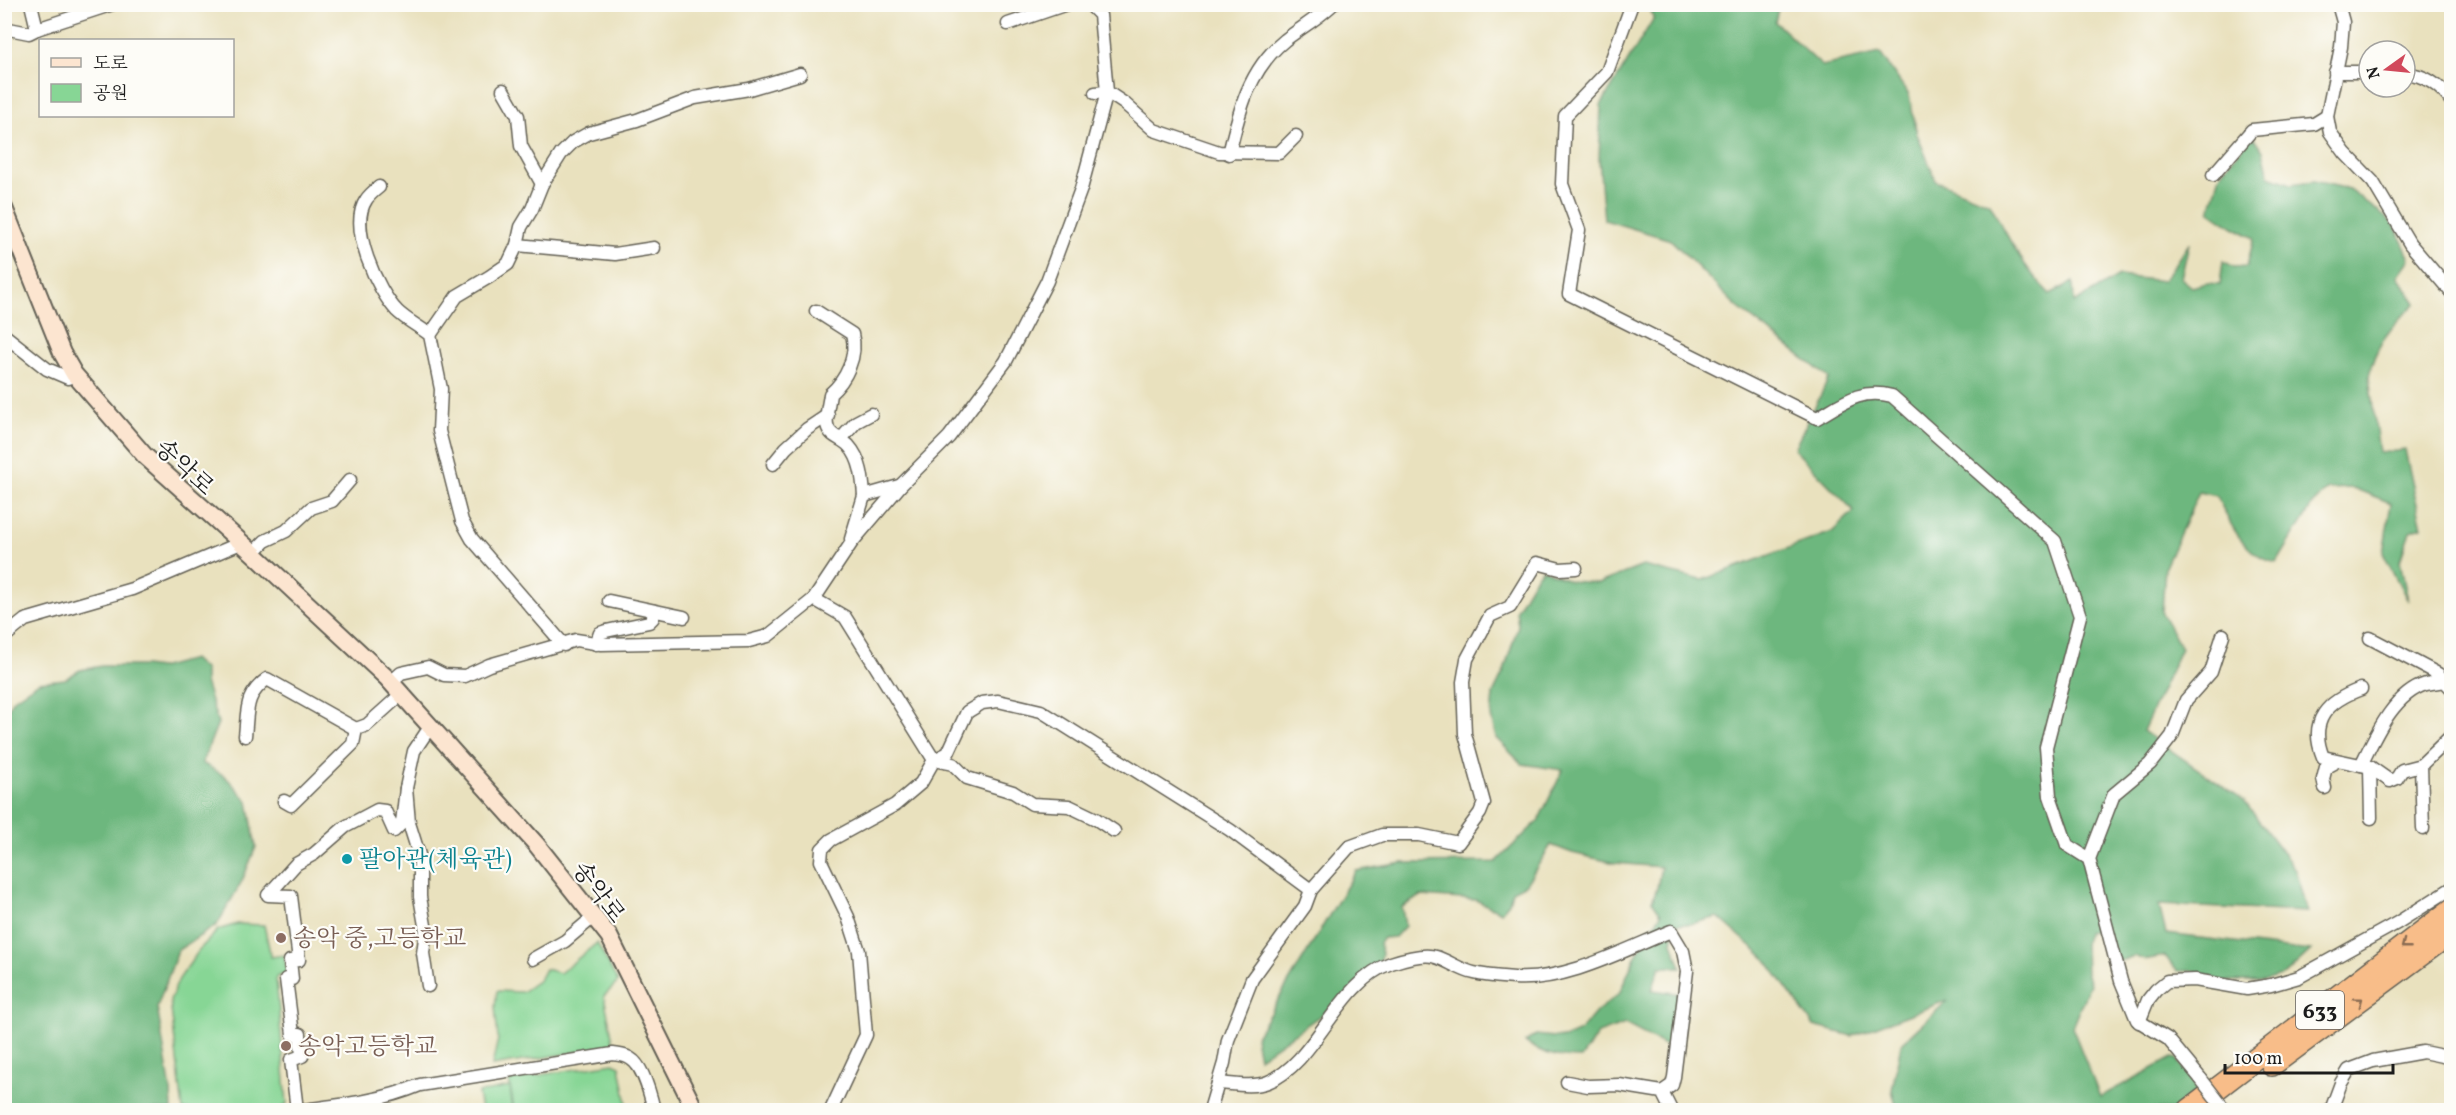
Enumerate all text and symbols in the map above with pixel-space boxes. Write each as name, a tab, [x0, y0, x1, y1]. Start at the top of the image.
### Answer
legend	[39, 39, 234, 117]
north arrow	[2357, 39, 2417, 99]
text: 도로	[93, 52, 128, 77]
text: N	[2362, 64, 2387, 81]
text: 공원	[93, 82, 128, 107]
street label: 송악로	[147, 432, 221, 505]
place label: 팔아관(체육관)	[359, 844, 512, 878]
marker: 팔아관(체육관)	[340, 852, 354, 866]
street label: 송악로	[563, 855, 632, 931]
place label: 송악 중,고등학교	[293, 923, 466, 957]
marker: 송악 중,고등학교	[274, 931, 288, 945]
one-way arrow	[2401, 938, 2412, 949]
road number: 633	[2296, 991, 2344, 1029]
one-way arrow	[2352, 997, 2363, 1008]
place label: 송악고등학교	[298, 1031, 437, 1065]
scale bar	[2225, 1037, 2393, 1075]
marker: 송악고등학교	[279, 1039, 293, 1053]
text: 100 m	[2234, 1047, 2283, 1072]

